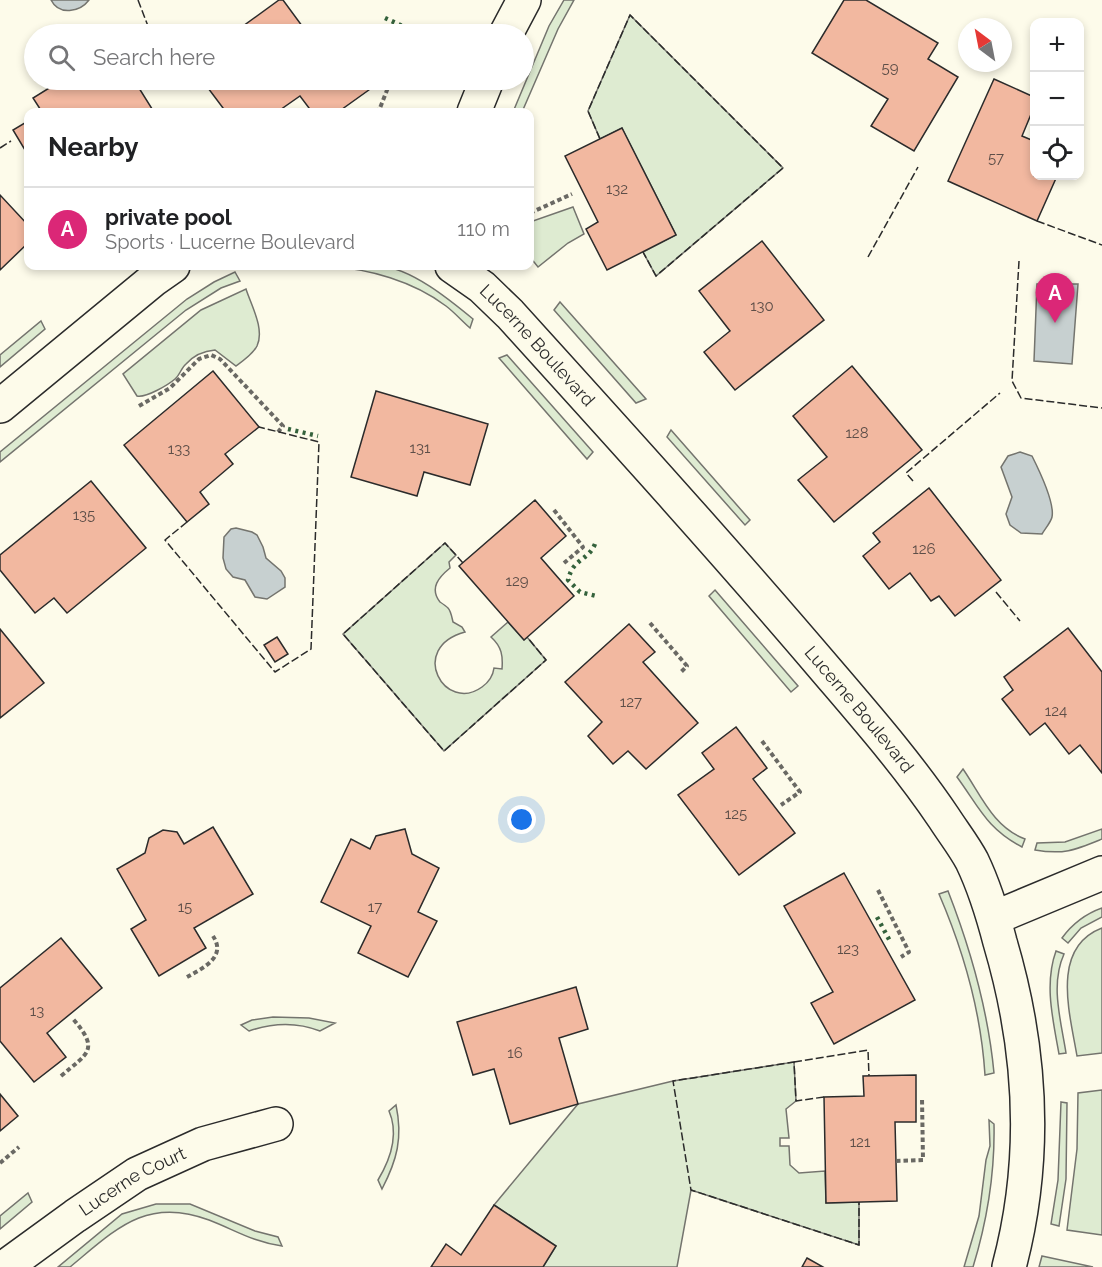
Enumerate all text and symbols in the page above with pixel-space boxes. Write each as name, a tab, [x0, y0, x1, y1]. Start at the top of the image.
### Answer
north arrow	[958, 18, 1012, 72]
map controls	[1030, 18, 1084, 180]
button: +	[1030, 18, 1084, 72]
search box	[24, 24, 534, 90]
icon: search	[45, 41, 78, 74]
text: Search here	[93, 44, 215, 70]
house number: 59	[882, 59, 899, 77]
button: −	[1030, 72, 1084, 126]
button: locate	[1030, 126, 1084, 180]
text: Nearby	[48, 132, 138, 162]
house number: 57	[988, 149, 1004, 167]
house number: 132	[606, 180, 628, 198]
text: private pool	[105, 204, 232, 230]
text: A	[61, 217, 74, 241]
text: 110 m	[457, 217, 510, 241]
text: Sports · Lucerne Boulevard	[105, 230, 355, 254]
pin: A	[1036, 274, 1074, 323]
street label: Lucerne Boulevard	[476, 280, 599, 410]
house number: 130	[750, 297, 774, 315]
house number: 128	[845, 424, 869, 442]
house number: 131	[410, 439, 431, 457]
house number: 133	[168, 440, 190, 458]
house number: 135	[73, 506, 95, 524]
house number: 126	[912, 540, 936, 558]
house number: 129	[505, 572, 529, 590]
street label: Lucerne Boulevard	[800, 642, 918, 777]
house number: 127	[620, 693, 642, 711]
house number: 124	[1045, 702, 1067, 720]
your location	[507, 805, 536, 834]
house number: 125	[725, 805, 747, 823]
house number: 15	[178, 898, 192, 916]
house number: 17	[368, 898, 382, 916]
house number: 123	[837, 940, 859, 958]
house number: 13	[30, 1002, 44, 1020]
house number: 16	[507, 1044, 523, 1062]
house number: 121	[850, 1133, 871, 1151]
street label: Lucerne Court	[75, 1142, 189, 1220]

